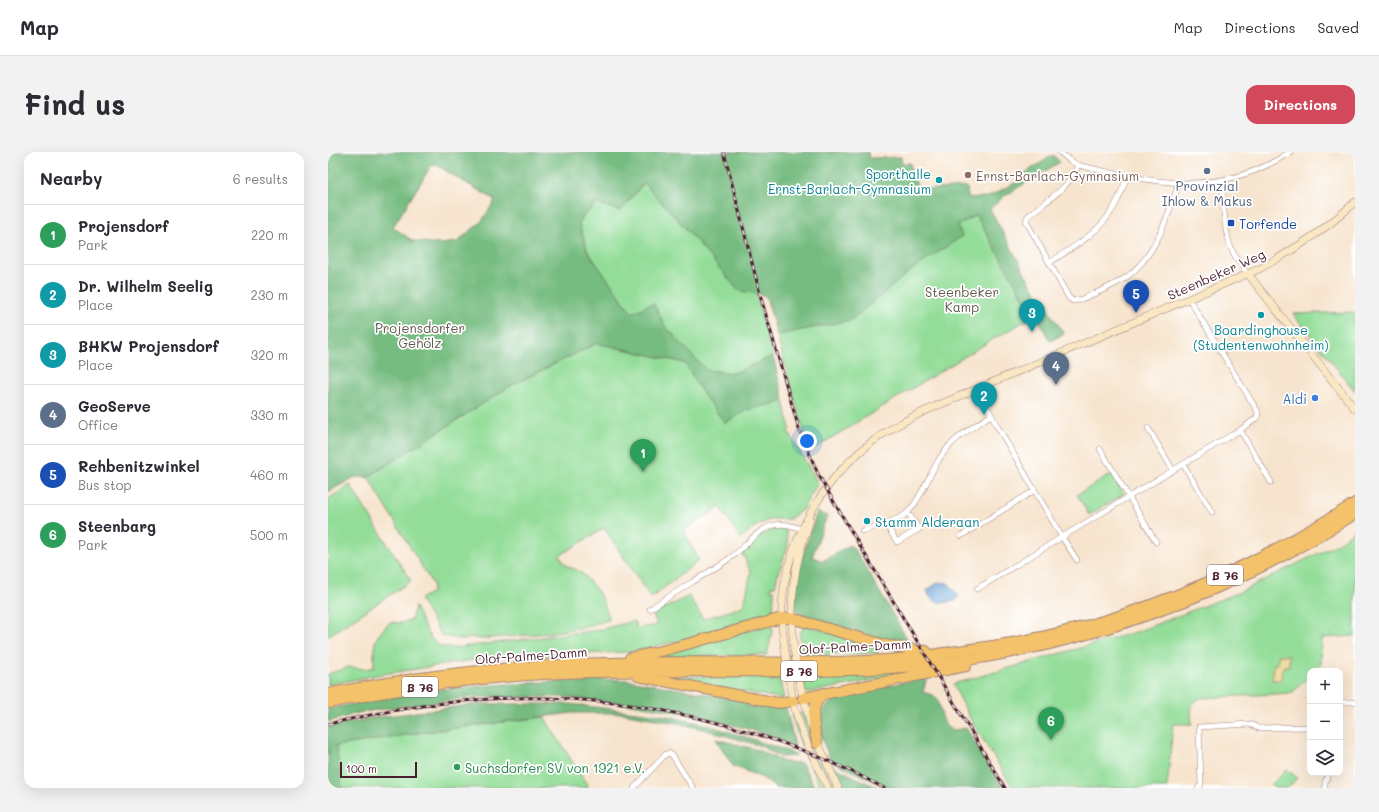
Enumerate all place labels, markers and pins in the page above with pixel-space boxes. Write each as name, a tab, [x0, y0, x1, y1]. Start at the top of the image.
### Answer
place label: Sporthalle Ernst-Barlach-Gymnasium	[768, 165, 931, 197]
marker: Provinzial Ihlow & Makus	[1202, 166, 1212, 176]
place label: Ernst-Barlach-Gymnasium	[976, 167, 1139, 184]
marker: Ernst-Barlach-Gymnasium	[963, 170, 973, 180]
marker: Sporthalle Ernst-Barlach-Gymnasium	[934, 175, 944, 185]
place label: Provinzial Ihlow & Makus	[1162, 177, 1252, 209]
place label: Torfende	[1239, 215, 1297, 232]
marker: Torfende	[1226, 218, 1236, 228]
pin: 5	[1123, 280, 1149, 313]
pin: 3	[1019, 299, 1045, 332]
marker: Boardinghouse (Studentenwohnheim)	[1256, 310, 1266, 320]
place label: Boardinghouse (Studentenwohnheim)	[1193, 321, 1329, 353]
pin: 4	[1043, 352, 1069, 385]
pin: 2	[971, 382, 997, 415]
place label: Aldi	[1283, 390, 1307, 407]
marker: Aldi	[1310, 393, 1320, 403]
pin: 1	[630, 439, 656, 472]
place label: Stamm Alderaan	[875, 513, 980, 530]
marker: Stamm Alderaan	[862, 516, 872, 526]
pin: 6	[1038, 707, 1064, 740]
place label: Suchsdorfer SV von 1921 e.V.	[465, 759, 645, 776]
marker: Suchsdorfer SV von 1921 e.V.	[452, 762, 462, 772]

